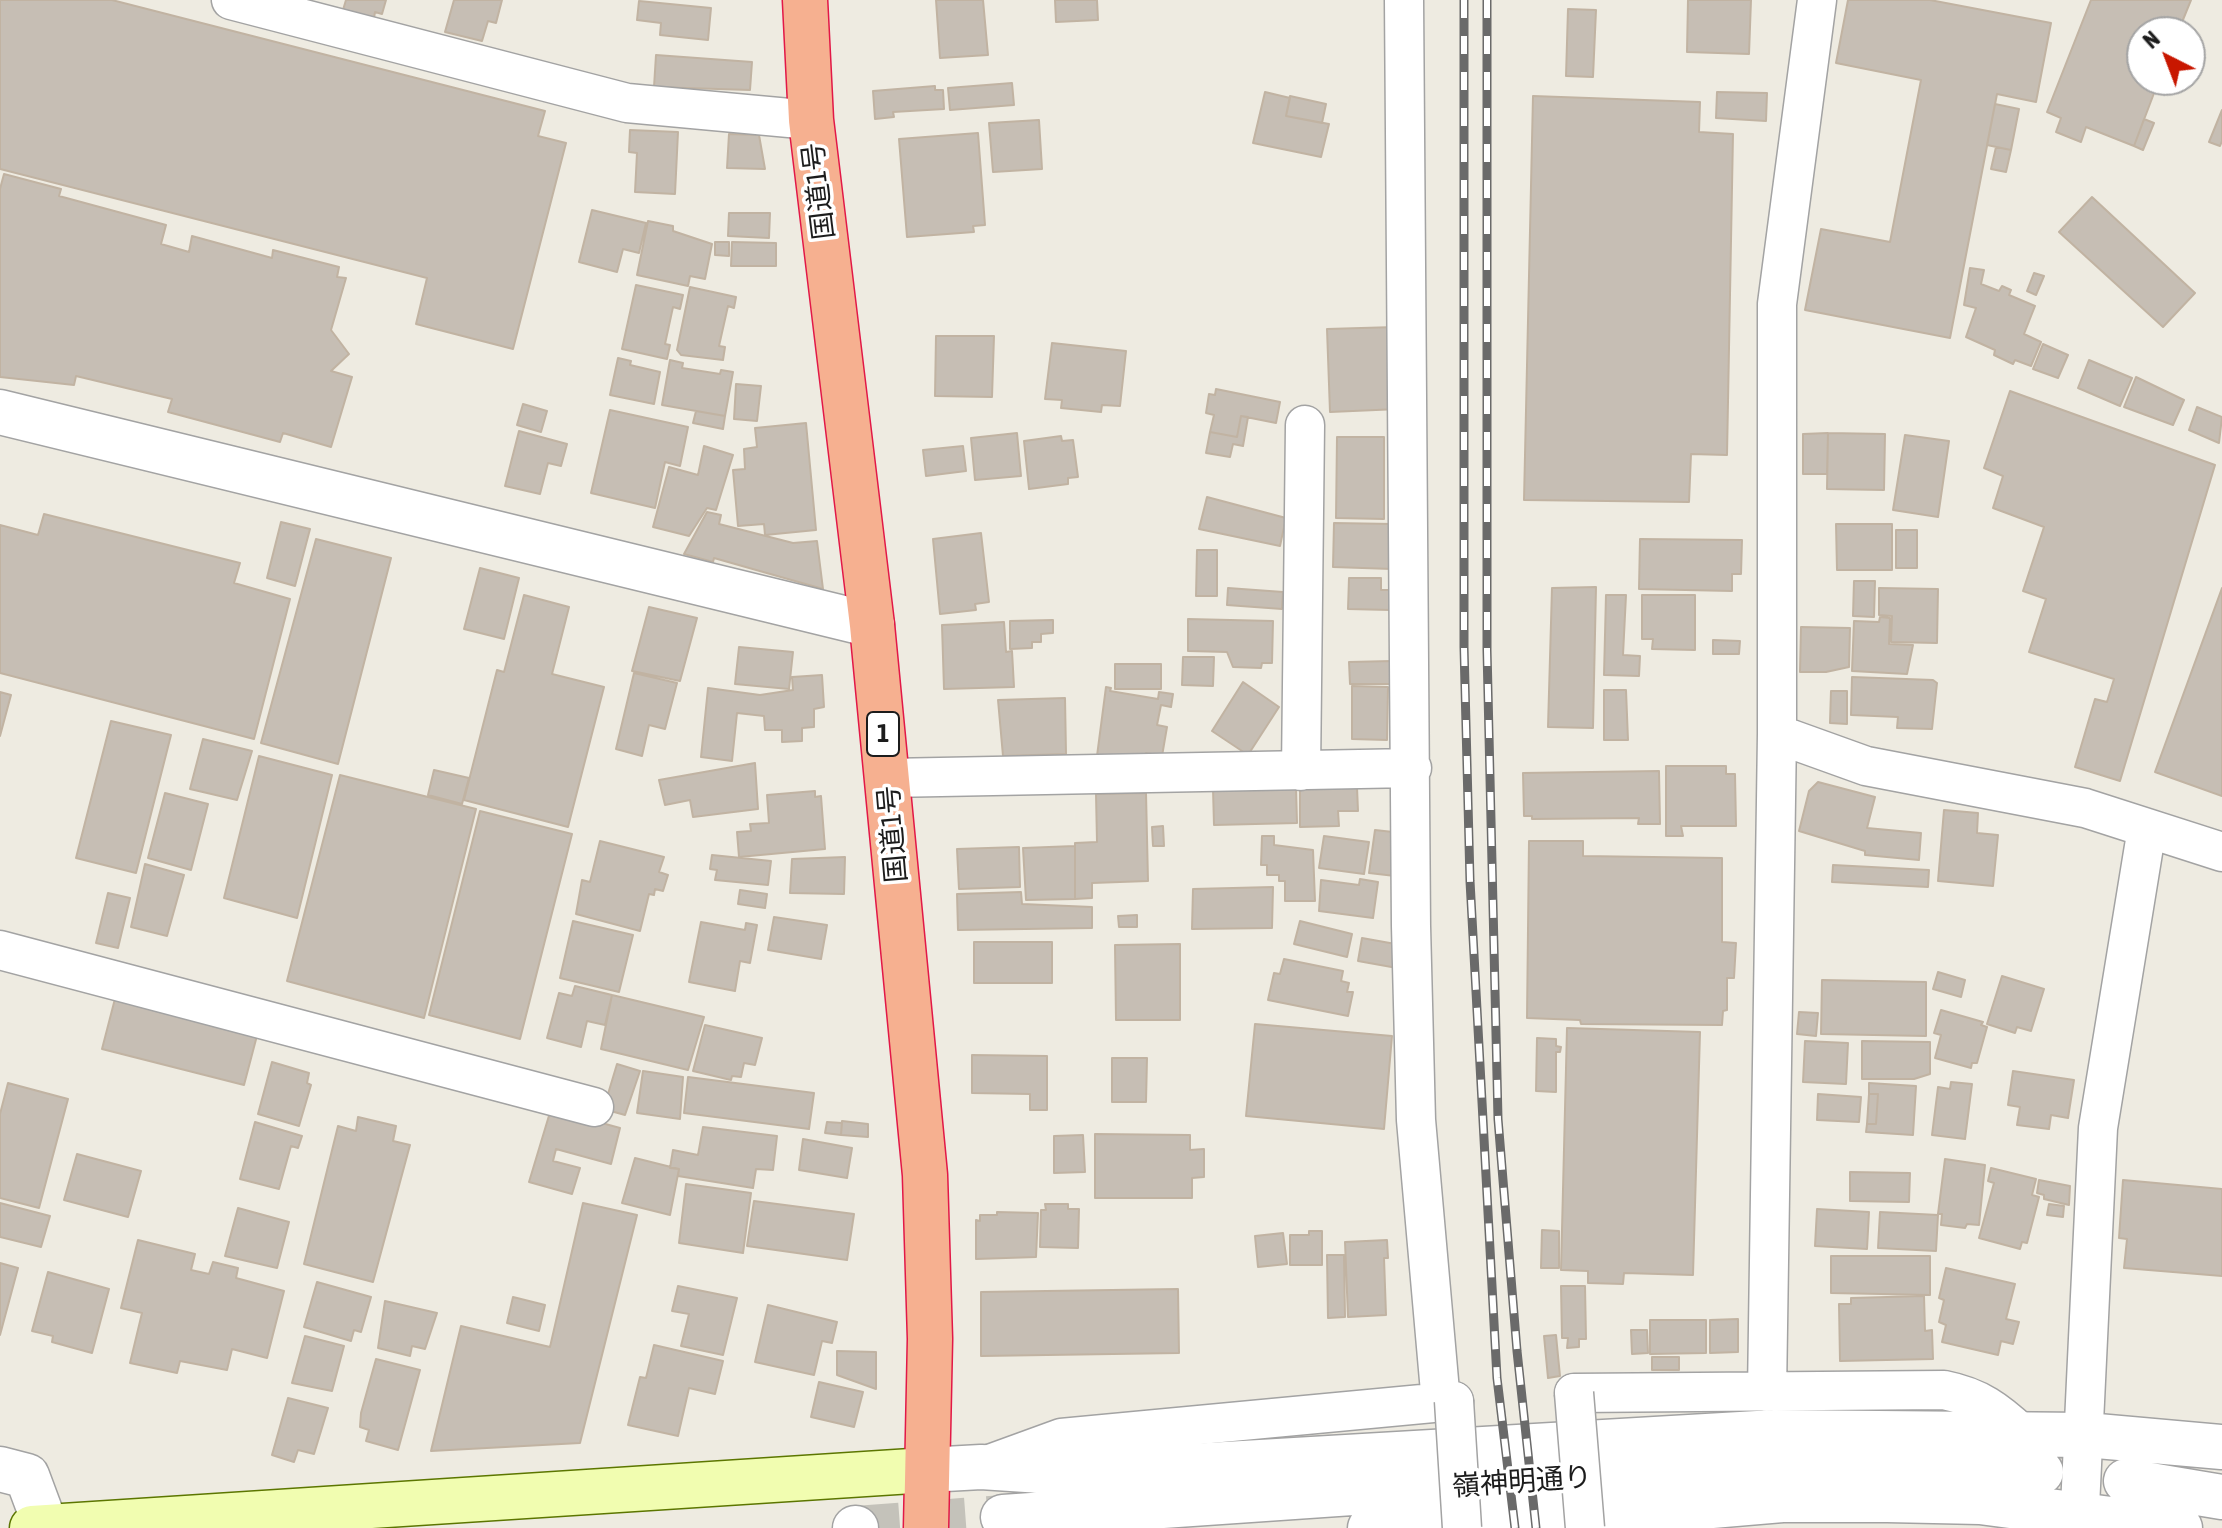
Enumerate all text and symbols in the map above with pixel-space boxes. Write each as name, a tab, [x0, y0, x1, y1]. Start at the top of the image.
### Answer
north arrow	[2126, 16, 2206, 96]
text: N	[2138, 26, 2165, 54]
street label: 国道1号	[796, 141, 842, 241]
road number: 1	[867, 712, 899, 756]
street label: 国道1号	[872, 784, 914, 884]
street label: 嶺神明通り	[1451, 1460, 1593, 1504]

